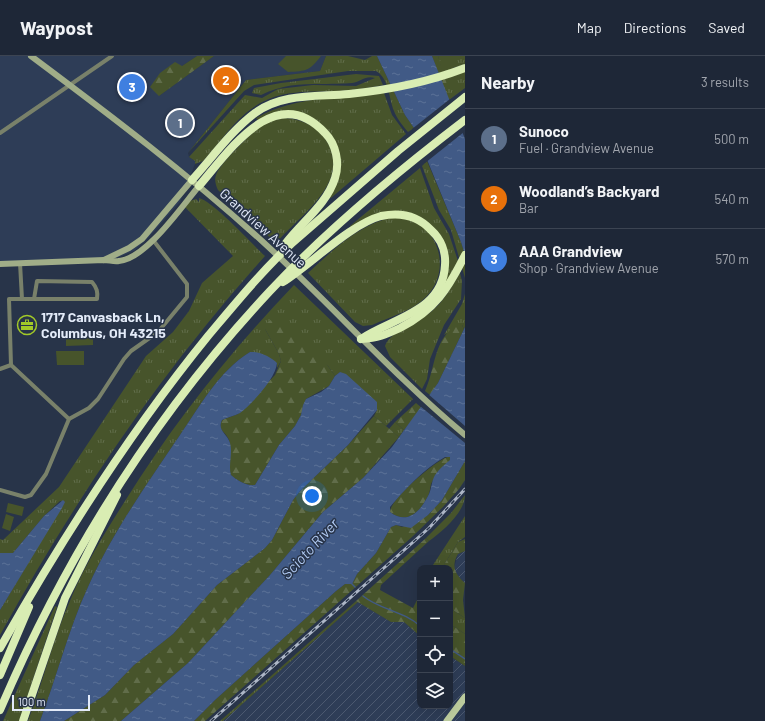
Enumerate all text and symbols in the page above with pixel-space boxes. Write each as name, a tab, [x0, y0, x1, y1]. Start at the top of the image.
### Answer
text: Waypost	[20, 16, 93, 39]
text: Map	[577, 19, 602, 36]
text: Directions	[624, 19, 686, 36]
text: Saved	[708, 19, 745, 36]
pin: 2	[213, 65, 239, 95]
pin: 3	[119, 72, 145, 102]
text: Nearby	[481, 72, 535, 92]
text: 3 results	[701, 74, 749, 90]
pin: 1	[167, 108, 193, 138]
text: Sunoco	[519, 122, 569, 140]
text: 1	[492, 131, 496, 147]
text: 500 m	[714, 131, 749, 147]
text: Fuel · Grandview Avenue	[519, 140, 654, 156]
text: Woodland’s Backyard	[519, 182, 659, 200]
street label: Grandview Avenue	[216, 184, 310, 271]
text: 2	[490, 191, 498, 207]
text: 540 m	[714, 191, 749, 207]
text: Bar	[519, 200, 538, 216]
text: AAA Grandview	[519, 242, 623, 260]
text: 3	[490, 251, 498, 267]
text: 570 m	[715, 251, 749, 267]
text: Shop · Grandview Avenue	[519, 260, 659, 276]
place label: 1717 Canvasback Ln, Columbus, OH 43215	[41, 308, 166, 341]
office icon: 1717 Canvasback Ln, Columbus, OH 43215	[16, 314, 38, 336]
your location	[302, 486, 322, 506]
water label: Scioto River	[277, 514, 342, 582]
map controls	[417, 565, 453, 709]
button: +	[417, 565, 453, 601]
button: −	[417, 601, 453, 637]
button: locate	[417, 637, 453, 673]
button: layers	[417, 673, 453, 709]
scale bar	[12, 693, 90, 712]
text: 100 m	[18, 695, 46, 708]

